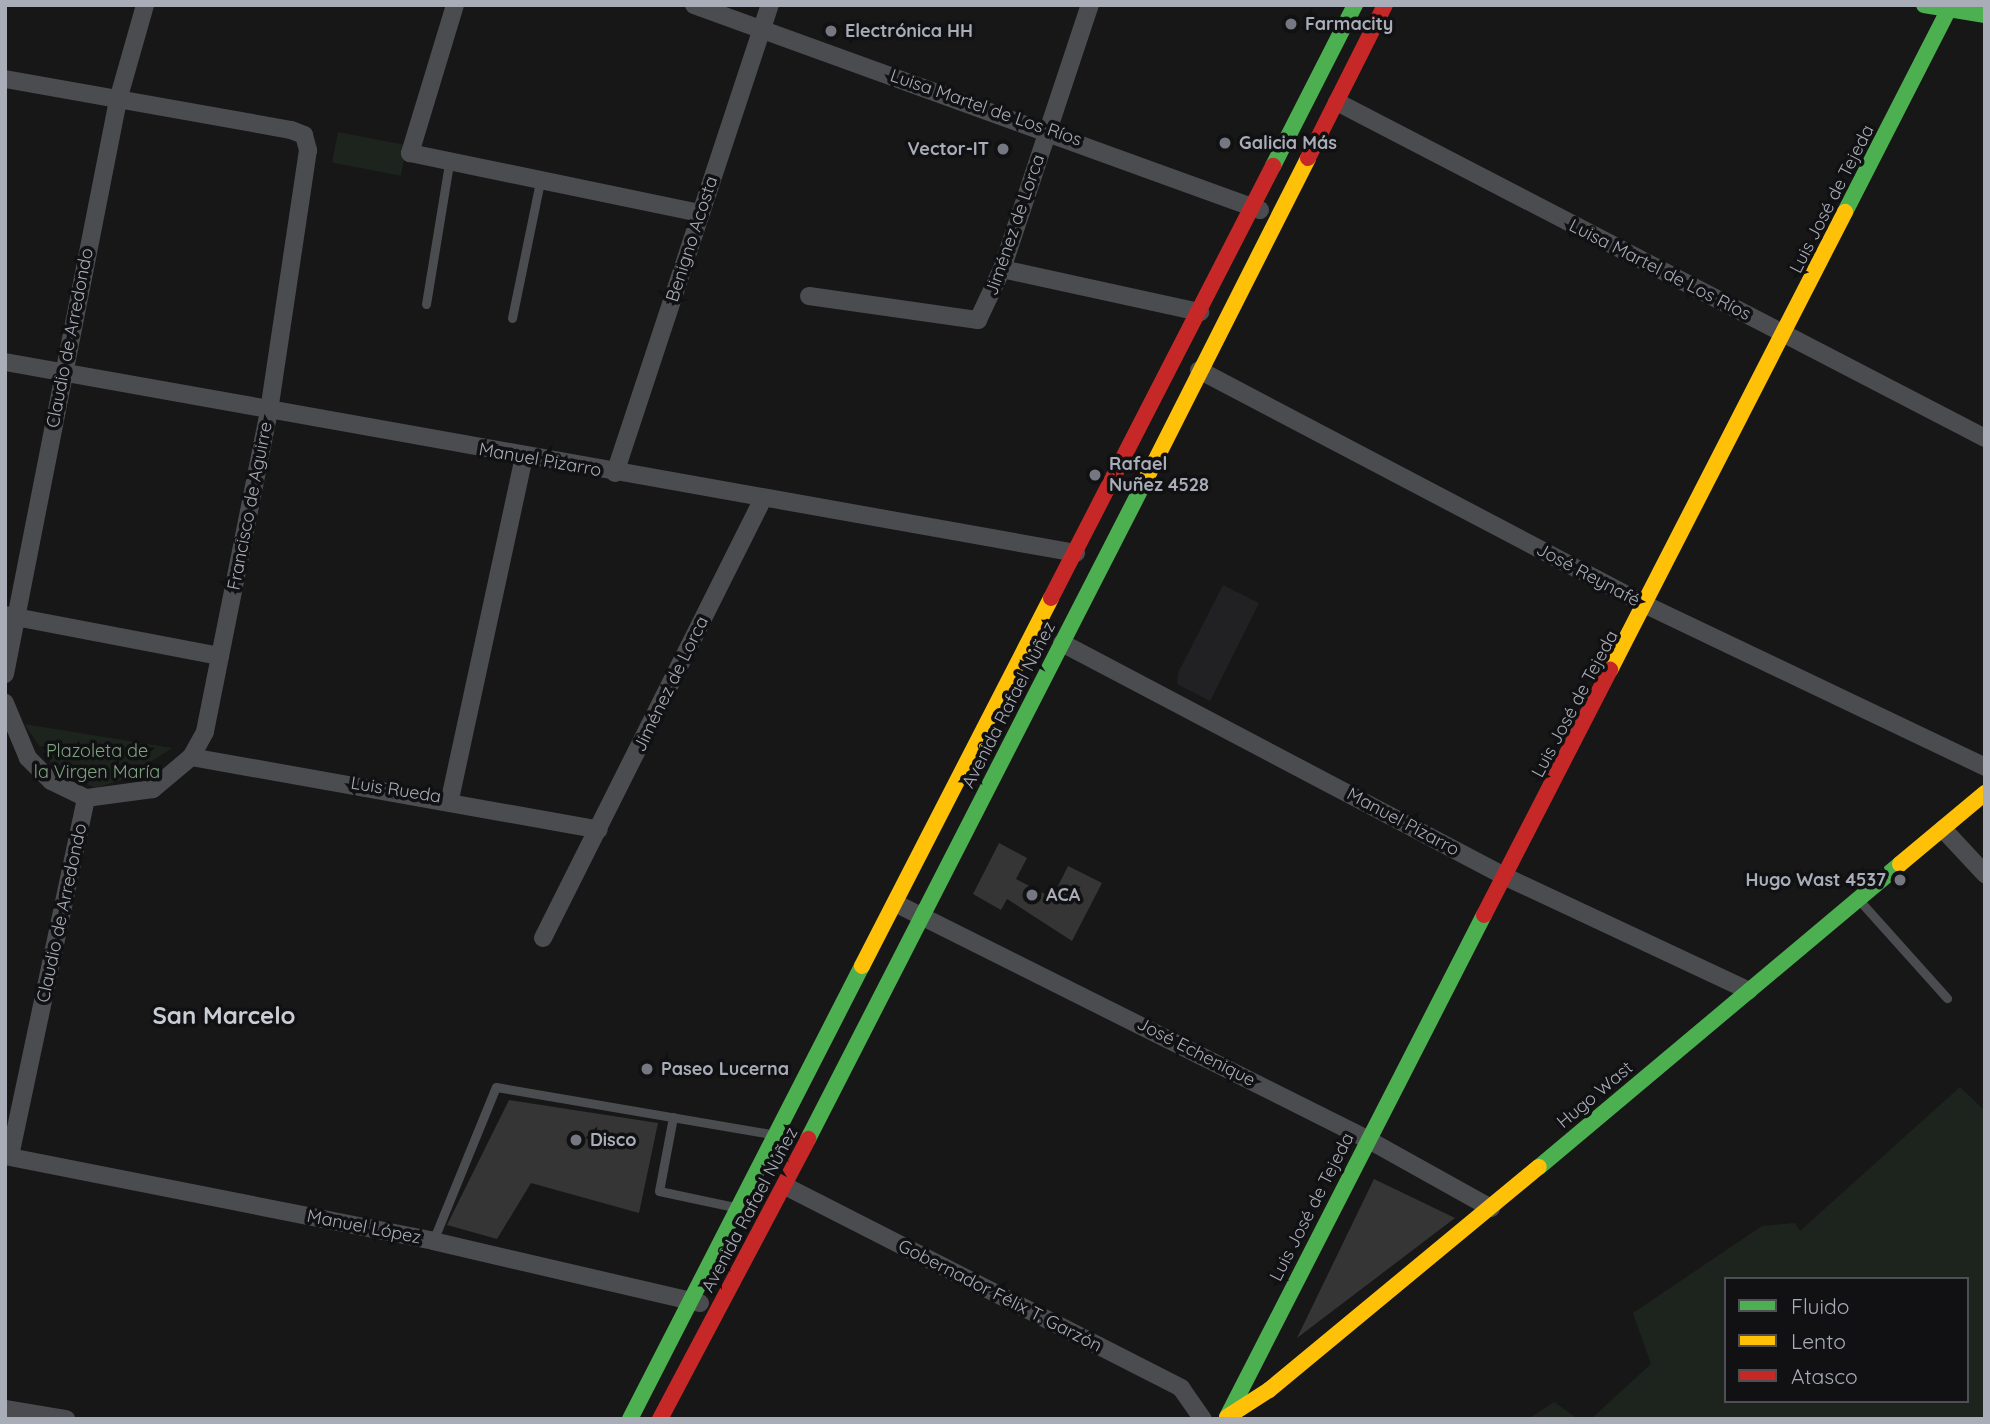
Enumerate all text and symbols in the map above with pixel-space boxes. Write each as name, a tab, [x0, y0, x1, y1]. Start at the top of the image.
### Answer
place label: Farmacity	[1305, 13, 1393, 35]
marker: Farmacity	[1283, 16, 1299, 32]
place label: Electrónica HH	[845, 20, 973, 42]
marker: Electrónica HH	[823, 23, 839, 39]
street label: Luisa Martel de Los Ríos	[887, 65, 1085, 151]
street label: Luis José de Tejeda	[1785, 121, 1879, 277]
place label: Galicia Más	[1239, 132, 1337, 154]
marker: Galicia Más	[1217, 135, 1233, 151]
place label: Vector-IT	[908, 138, 989, 160]
marker: Vector-IT	[995, 141, 1011, 157]
street label: Jiménez de Lorca	[981, 151, 1049, 299]
street label: Benigno Acosta	[662, 173, 722, 305]
street label: Luisa Martel de Los Ríos	[1566, 215, 1754, 325]
street label: Claudio de Arredondo	[42, 246, 98, 430]
street label: Francisco de Aguirre	[223, 420, 277, 592]
street label: Manuel Pizarro	[477, 439, 603, 481]
place label: Rafael Nuñez 4528	[1109, 454, 1209, 496]
marker: Rafael Nuñez 4528	[1087, 467, 1103, 483]
street label: José Reynafé	[1532, 539, 1644, 611]
street label: Jiménez de Lorca	[629, 613, 713, 755]
street label: Avenida Rafael Núñez	[958, 618, 1060, 792]
street label: Luis José de Tejeda	[1527, 627, 1623, 781]
park label: Plazoleta de la Virgen María	[34, 741, 160, 784]
street label: Luis Rueda	[349, 772, 443, 808]
street label: Manuel Pizarro	[1343, 783, 1463, 861]
street label: Claudio de Arredondo	[32, 821, 92, 1005]
place label: Hugo Wast 4537	[1746, 869, 1886, 891]
marker: Hugo Wast 4537	[1892, 872, 1908, 888]
place label: ACA	[1046, 884, 1080, 906]
marker: ACA	[1024, 887, 1040, 903]
district label: San Marcelo	[153, 1002, 295, 1030]
street label: José Echenique	[1133, 1013, 1259, 1091]
street label: Hugo Wast	[1553, 1057, 1637, 1133]
place label: Paseo Lucerna	[661, 1058, 789, 1080]
marker: Paseo Lucerna	[639, 1061, 655, 1077]
street label: Avenida Rafael Núñez	[697, 1124, 803, 1296]
place label: Disco	[590, 1129, 636, 1151]
street label: Luis José de Tejeda	[1265, 1129, 1359, 1285]
marker: Disco	[568, 1132, 584, 1148]
street label: Manuel López	[305, 1205, 423, 1249]
street label: Gobernador Félix T. Garzón	[895, 1235, 1105, 1357]
legend	[1724, 1277, 1969, 1403]
text: Fluido	[1791, 1293, 1849, 1319]
text: Lento	[1791, 1328, 1846, 1354]
text: Atasco	[1791, 1363, 1858, 1389]

